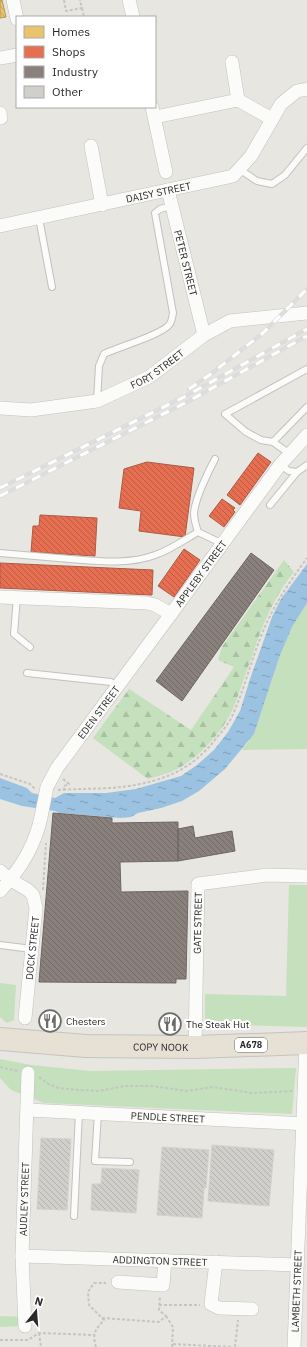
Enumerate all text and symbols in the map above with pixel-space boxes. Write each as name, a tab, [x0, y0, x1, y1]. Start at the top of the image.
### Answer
legend	[16, 16, 156, 108]
text: Homes	[52, 24, 90, 39]
text: Shops	[52, 44, 85, 59]
text: Industry	[52, 64, 98, 79]
text: Other	[52, 84, 83, 99]
street label: DAISY STREET	[125, 179, 193, 206]
street label: PETER STREET	[171, 229, 200, 297]
street label: FORT STREET	[128, 347, 187, 392]
street label: APPLEBY STREET	[172, 538, 230, 610]
street label: EDEN STREET	[75, 683, 123, 742]
street label: GATE STREET	[191, 892, 205, 954]
street label: DOCK STREET	[23, 915, 42, 981]
restaurant icon: Chesters	[37, 1008, 63, 1034]
restaurant icon: The Steak Hut	[157, 1011, 183, 1037]
place label: Chesters	[66, 1015, 106, 1028]
place label: The Steak Hut	[186, 1018, 250, 1031]
road number: A678	[235, 1038, 267, 1052]
street label: COPY NOOK	[133, 1040, 189, 1054]
street label: PENDLE STREET	[130, 1109, 205, 1126]
street label: AUDLEY STREET	[17, 1162, 32, 1236]
street label: LAMBETH STREET	[289, 1249, 305, 1333]
street label: ADDINGTON STREET	[112, 1253, 208, 1269]
north arrow	[16, 1291, 56, 1331]
text: N	[33, 1294, 45, 1309]

